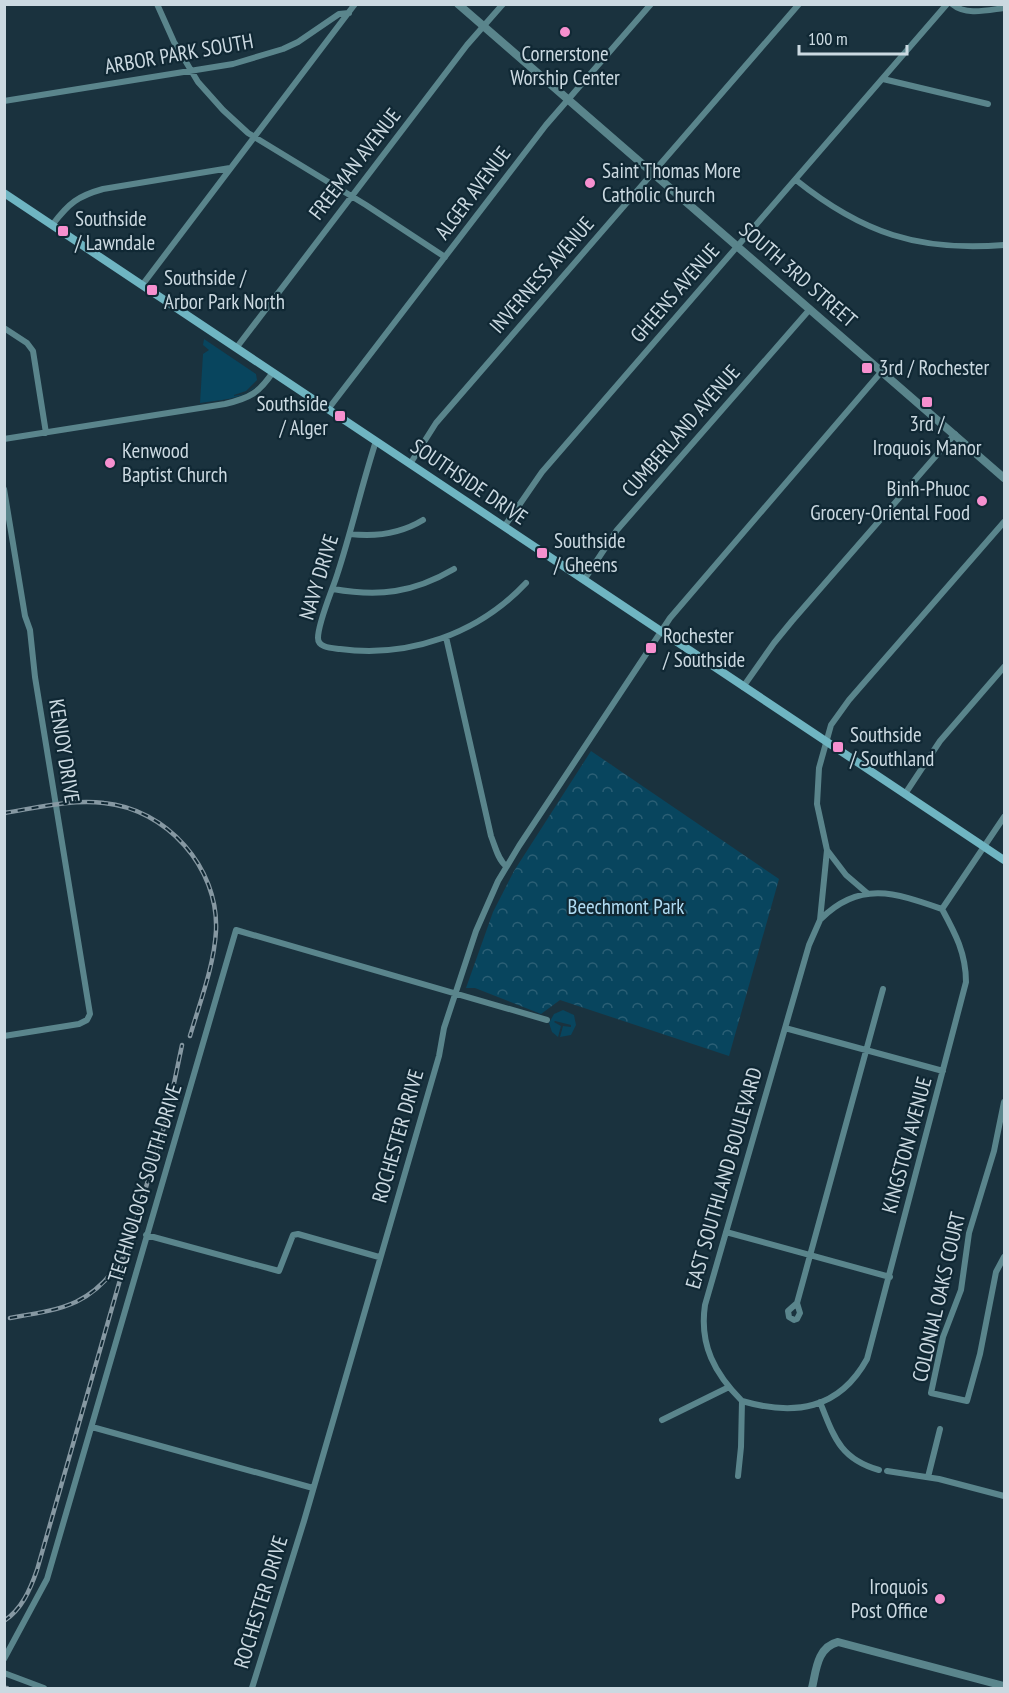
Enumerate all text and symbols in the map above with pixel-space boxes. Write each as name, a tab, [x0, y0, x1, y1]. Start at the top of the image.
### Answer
scale bar	[799, 18, 907, 56]
marker: Cornerstone Worship Center	[558, 25, 572, 39]
street label: ARBOR PARK SOUTH	[102, 27, 255, 80]
text: 100 m	[808, 27, 848, 50]
place label: Cornerstone Worship Center	[510, 40, 620, 91]
street label: FREEMAN AVENUE	[303, 102, 407, 225]
street label: ALGER AVENUE	[429, 141, 516, 245]
place label: Saint Thomas More Catholic Church	[602, 157, 741, 208]
marker: Saint Thomas More Catholic Church	[583, 176, 597, 190]
place label: Southside / Lawndale	[74, 205, 155, 256]
street label: INVERNESS AVENUE	[483, 211, 600, 339]
street label: SOUTH 3RD STREET	[734, 216, 863, 334]
marker: Southside / Lawndale	[56, 224, 70, 238]
street label: GHEENS AVENUE	[624, 237, 725, 348]
place label: Southside / Arbor Park North	[164, 264, 285, 315]
marker: Southside / Arbor Park North	[145, 283, 159, 297]
place label: 3rd / Rochester	[879, 354, 989, 381]
street label: CUMBERLAND AVENUE	[616, 359, 746, 503]
marker: 3rd / Rochester	[860, 361, 874, 375]
place label: Southside / Alger	[256, 390, 328, 441]
marker: 3rd / Iroquois Manor	[920, 395, 934, 409]
marker: Southside / Alger	[333, 409, 347, 423]
place label: 3rd / Iroquois Manor	[873, 410, 982, 461]
street label: SOUTHSIDE DRIVE	[406, 433, 533, 531]
place label: Kenwood Baptist Church	[122, 437, 228, 488]
marker: Kenwood Baptist Church	[103, 456, 117, 470]
place label: Binh-Phuoc Grocery-Oriental Food	[810, 475, 971, 526]
marker: Binh-Phuoc Grocery-Oriental Food	[975, 494, 989, 508]
place label: Southside / Gheens	[553, 527, 626, 578]
street label: NAVY DRIVE	[293, 531, 344, 623]
marker: Southside / Gheens	[535, 546, 549, 560]
place label: Rochester / Southside	[662, 622, 745, 673]
marker: Rochester / Southside	[644, 641, 658, 655]
street label: KENJOY DRIVE	[43, 697, 86, 805]
place label: Southside / Southland	[849, 721, 934, 772]
marker: Southside / Southland	[831, 740, 845, 754]
park label: Beechmont Park	[567, 893, 685, 920]
street label: EAST SOUTHLAND BOULEVARD	[679, 1064, 768, 1292]
street label: ROCHESTER DRIVE	[366, 1066, 429, 1206]
street label: KINGSTON AVENUE	[875, 1074, 938, 1216]
street label: TECHNOLOGY SOUTH DRIVE	[101, 1080, 188, 1285]
street label: COLONIAL OAKS COURT	[906, 1209, 971, 1384]
street label: ROCHESTER DRIVE	[228, 1532, 294, 1672]
place label: Iroquois Post Office	[851, 1573, 928, 1624]
marker: Iroquois Post Office	[933, 1592, 947, 1606]

